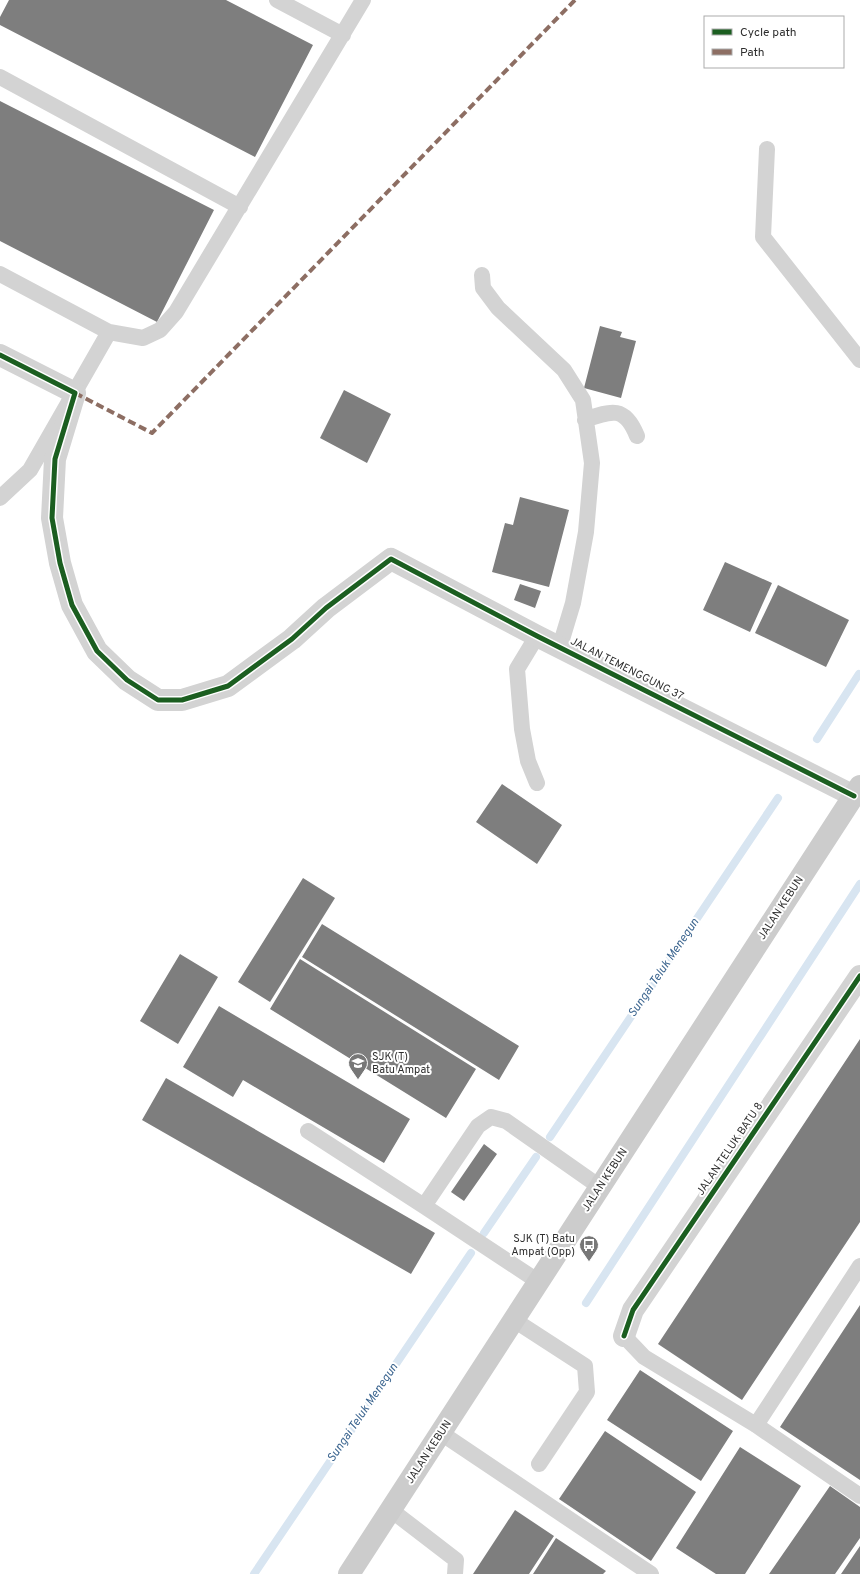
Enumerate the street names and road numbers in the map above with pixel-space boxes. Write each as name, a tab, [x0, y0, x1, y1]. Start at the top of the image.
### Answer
street label: JALAN TEMENGGUNG 37	[568, 634, 686, 704]
street label: JALAN KEBUN	[755, 874, 807, 942]
street label: JALAN TELUK BATU 8	[694, 1100, 766, 1198]
street label: JALAN KEBUN	[579, 1146, 631, 1214]
street label: JALAN KEBUN	[403, 1418, 455, 1486]

